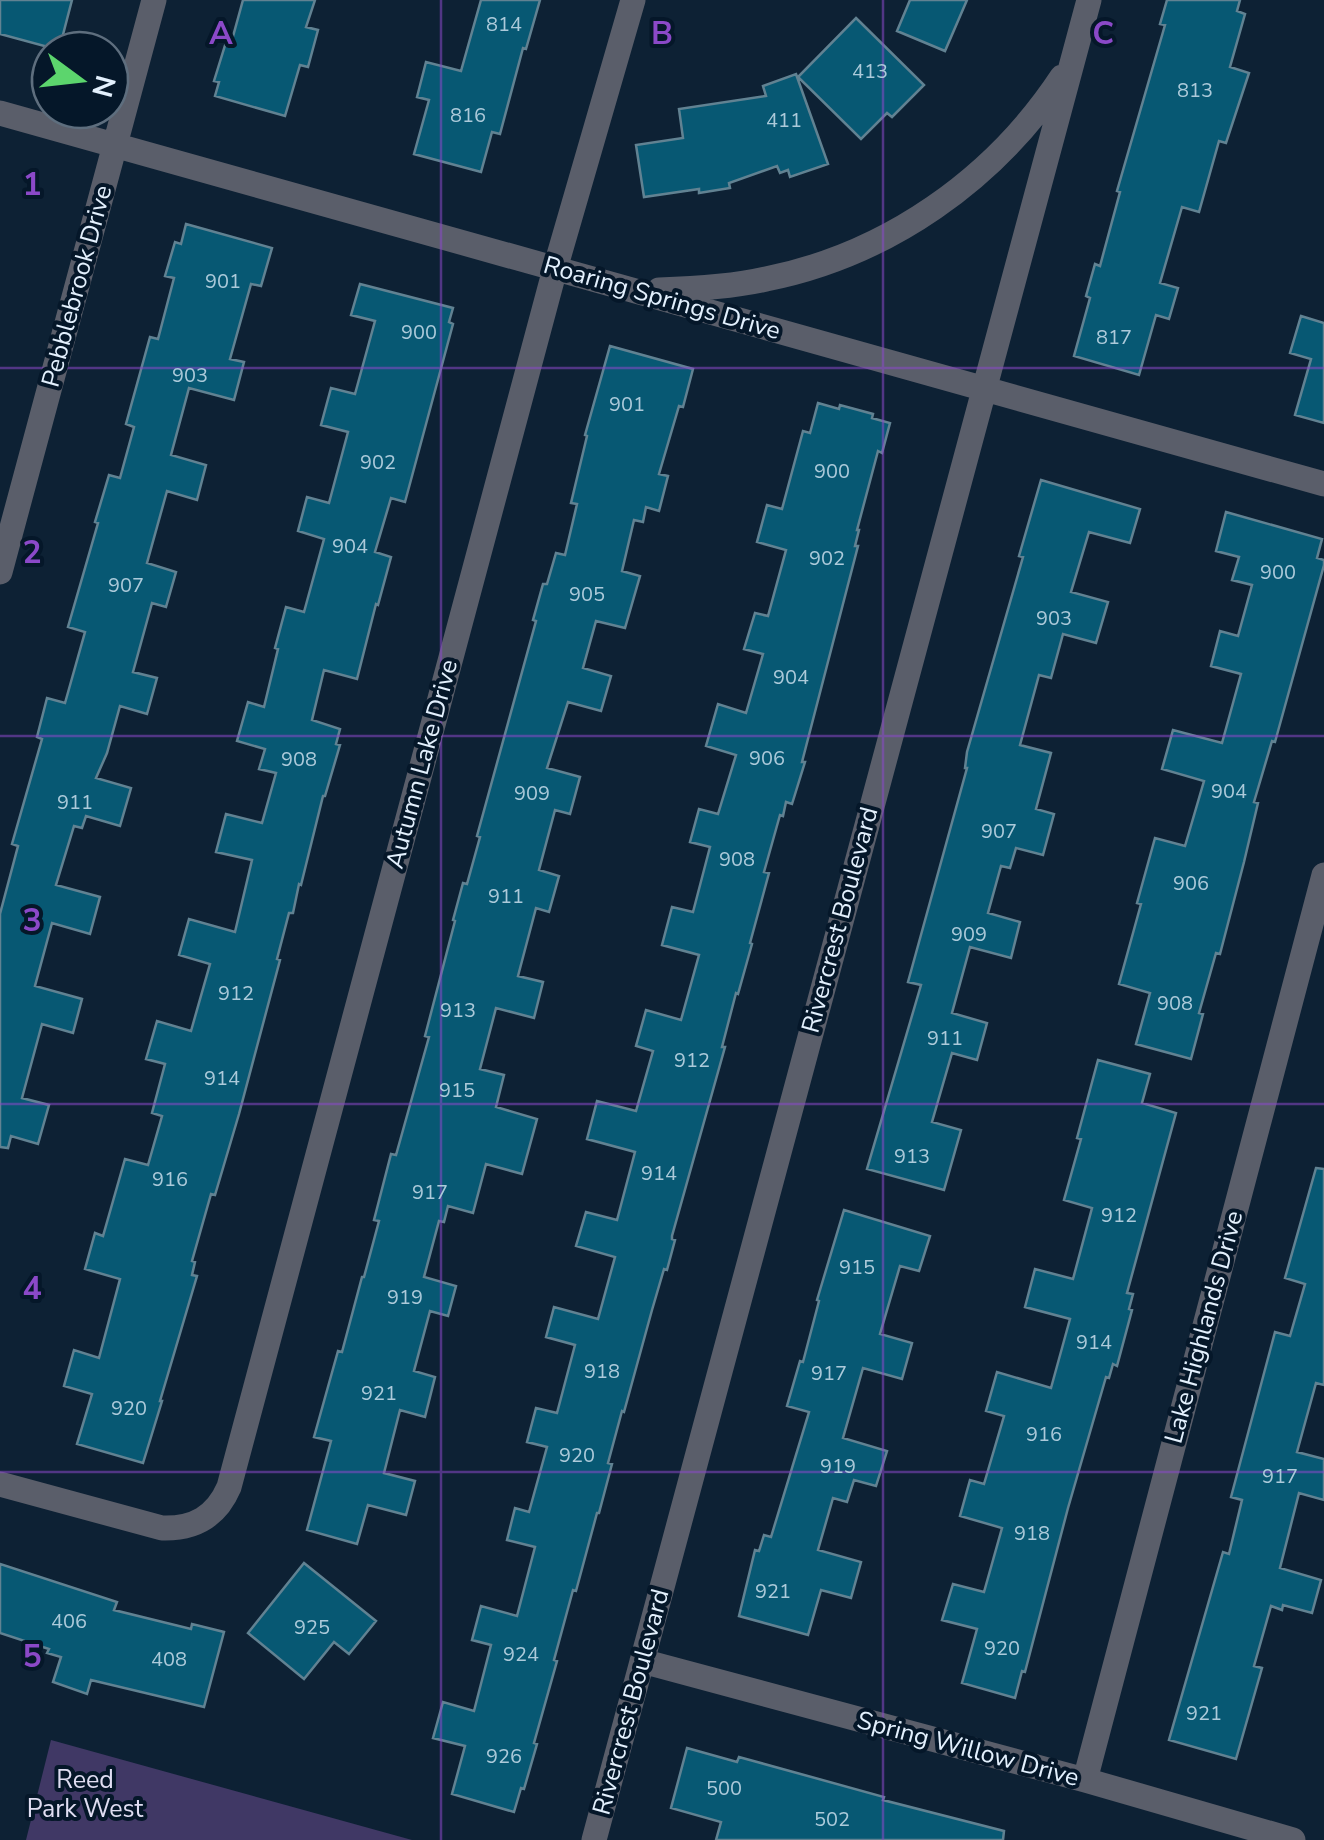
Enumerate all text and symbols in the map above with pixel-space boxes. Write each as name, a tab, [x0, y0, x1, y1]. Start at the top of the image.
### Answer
house number: 814	[486, 11, 522, 38]
text: A	[209, 12, 233, 55]
text: B	[651, 12, 673, 55]
text: C	[1092, 12, 1114, 55]
north arrow	[30, 30, 130, 130]
house number: 413	[852, 58, 888, 85]
text: N	[82, 71, 124, 101]
house number: 813	[1177, 77, 1213, 104]
house number: 816	[450, 102, 486, 129]
house number: 411	[766, 107, 802, 134]
text: 1	[22, 163, 42, 206]
street label: Pebblebrook Drive	[34, 181, 120, 391]
street label: Roaring Springs Drive	[540, 248, 784, 348]
house number: 901	[205, 268, 241, 295]
house number: 900	[401, 319, 437, 346]
house number: 817	[1096, 324, 1132, 351]
house number: 903	[172, 362, 208, 389]
house number: 901	[609, 391, 645, 418]
house number: 902	[360, 449, 396, 476]
house number: 900	[814, 458, 850, 485]
text: 2	[22, 531, 42, 574]
house number: 904	[332, 533, 368, 560]
house number: 902	[809, 545, 845, 572]
house number: 900	[1260, 559, 1296, 586]
house number: 907	[108, 572, 144, 599]
house number: 905	[569, 581, 605, 608]
house number: 903	[1036, 605, 1072, 632]
street label: Autumn Lake Drive	[378, 656, 466, 872]
house number: 904	[773, 664, 809, 691]
house number: 906	[749, 745, 785, 772]
house number: 908	[281, 746, 317, 773]
house number: 904	[1211, 778, 1247, 805]
house number: 909	[514, 780, 550, 807]
house number: 911	[57, 789, 93, 816]
street label: Rivercrest Boulevard	[793, 803, 887, 1037]
house number: 907	[981, 818, 1017, 845]
house number: 908	[719, 846, 755, 873]
house number: 906	[1173, 870, 1209, 897]
house number: 911	[488, 883, 524, 910]
text: 3	[22, 899, 42, 942]
house number: 909	[951, 921, 987, 948]
house number: 912	[218, 980, 254, 1007]
house number: 908	[1157, 990, 1193, 1017]
house number: 913	[440, 997, 476, 1024]
house number: 911	[927, 1025, 963, 1052]
house number: 912	[674, 1047, 710, 1074]
house number: 914	[204, 1065, 240, 1092]
house number: 915	[439, 1077, 475, 1104]
house number: 913	[894, 1143, 930, 1170]
house number: 914	[641, 1160, 677, 1187]
house number: 916	[152, 1166, 188, 1193]
house number: 917	[412, 1179, 448, 1206]
house number: 912	[1101, 1202, 1137, 1229]
street label: Lake Highlands Drive	[1157, 1207, 1251, 1447]
house number: 915	[839, 1254, 875, 1281]
text: 4	[22, 1267, 42, 1310]
house number: 919	[387, 1284, 423, 1311]
house number: 914	[1076, 1329, 1112, 1356]
house number: 918	[584, 1358, 620, 1385]
house number: 917	[811, 1360, 847, 1387]
house number: 921	[361, 1380, 397, 1407]
house number: 920	[111, 1395, 147, 1422]
house number: 916	[1026, 1421, 1062, 1448]
house number: 920	[559, 1442, 595, 1469]
house number: 919	[820, 1453, 856, 1480]
house number: 917	[1262, 1463, 1298, 1490]
house number: 918	[1014, 1520, 1050, 1547]
house number: 921	[755, 1578, 791, 1605]
street label: Rivercrest Boulevard	[584, 1585, 678, 1819]
house number: 406	[51, 1608, 87, 1635]
house number: 925	[294, 1614, 330, 1641]
text: 5	[22, 1635, 42, 1678]
house number: 920	[984, 1635, 1020, 1662]
house number: 924	[503, 1641, 539, 1668]
house number: 408	[151, 1646, 187, 1673]
house number: 921	[1186, 1700, 1222, 1727]
street label: Spring Willow Drive	[853, 1703, 1083, 1795]
house number: 926	[486, 1743, 522, 1770]
park label: Reed Park West	[27, 1763, 143, 1826]
house number: 500	[706, 1775, 742, 1802]
house number: 502	[814, 1806, 850, 1833]

